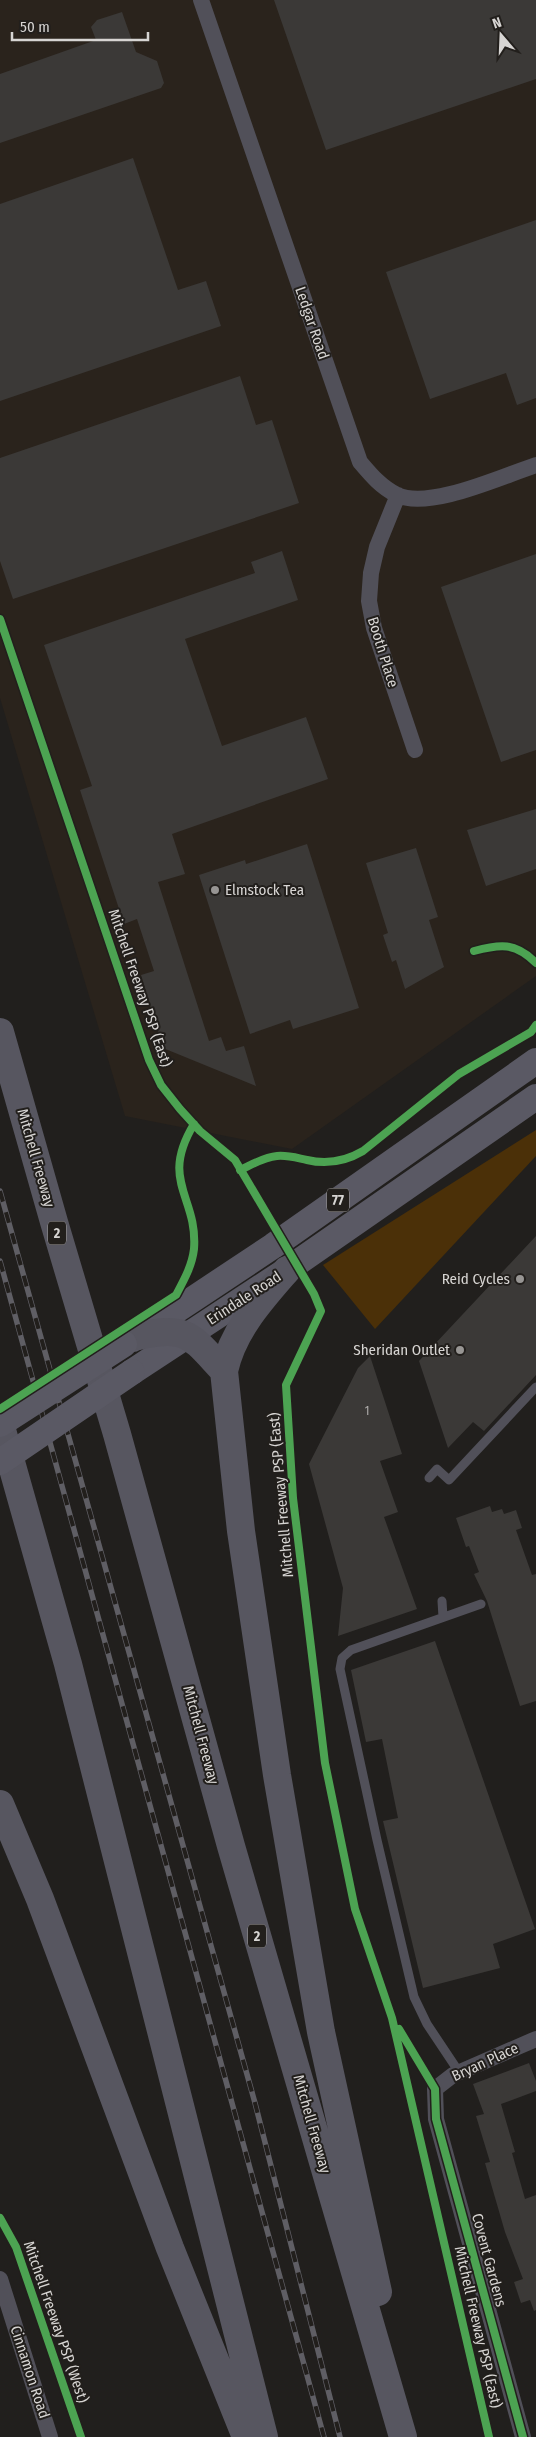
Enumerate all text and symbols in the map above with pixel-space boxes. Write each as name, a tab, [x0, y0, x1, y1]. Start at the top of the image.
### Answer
scale bar	[12, 10, 149, 42]
north arrow	[476, 10, 526, 60]
text: N	[490, 14, 504, 33]
text: 50 m	[20, 18, 50, 36]
street label: Ledgar Road	[291, 284, 333, 362]
street label: Booth Place	[364, 615, 402, 689]
place label: Elmstock Tea	[225, 881, 304, 899]
marker: Elmstock Tea	[209, 884, 221, 896]
street label: Mitchell Freeway PSP (East)	[105, 907, 175, 1069]
street label: Mitchell Freeway	[13, 1107, 59, 1210]
road number: 77	[327, 1188, 349, 1212]
road number: 2	[48, 1222, 66, 1244]
street label: Erindale Road	[203, 1267, 285, 1329]
place label: Reid Cycles	[442, 1270, 510, 1288]
marker: Reid Cycles	[514, 1273, 526, 1285]
place label: Sheridan Outlet	[353, 1341, 450, 1359]
marker: Sheridan Outlet	[454, 1344, 466, 1356]
house number: 1	[365, 1404, 369, 1418]
street label: Mitchell Freeway PSP (East)	[265, 1412, 297, 1578]
street label: Mitchell Freeway	[179, 1684, 223, 1787]
road number: 2	[248, 1924, 266, 1948]
street label: Bryan Place	[449, 2039, 521, 2085]
street label: Mitchell Freeway	[289, 2073, 335, 2176]
street label: Covent Gardens	[468, 2211, 510, 2309]
street label: Mitchell Freeway PSP (West)	[20, 2239, 92, 2405]
street label: Mitchell Freeway PSP (East)	[451, 2244, 505, 2410]
street label: Cinnamon Road	[7, 2323, 53, 2421]

